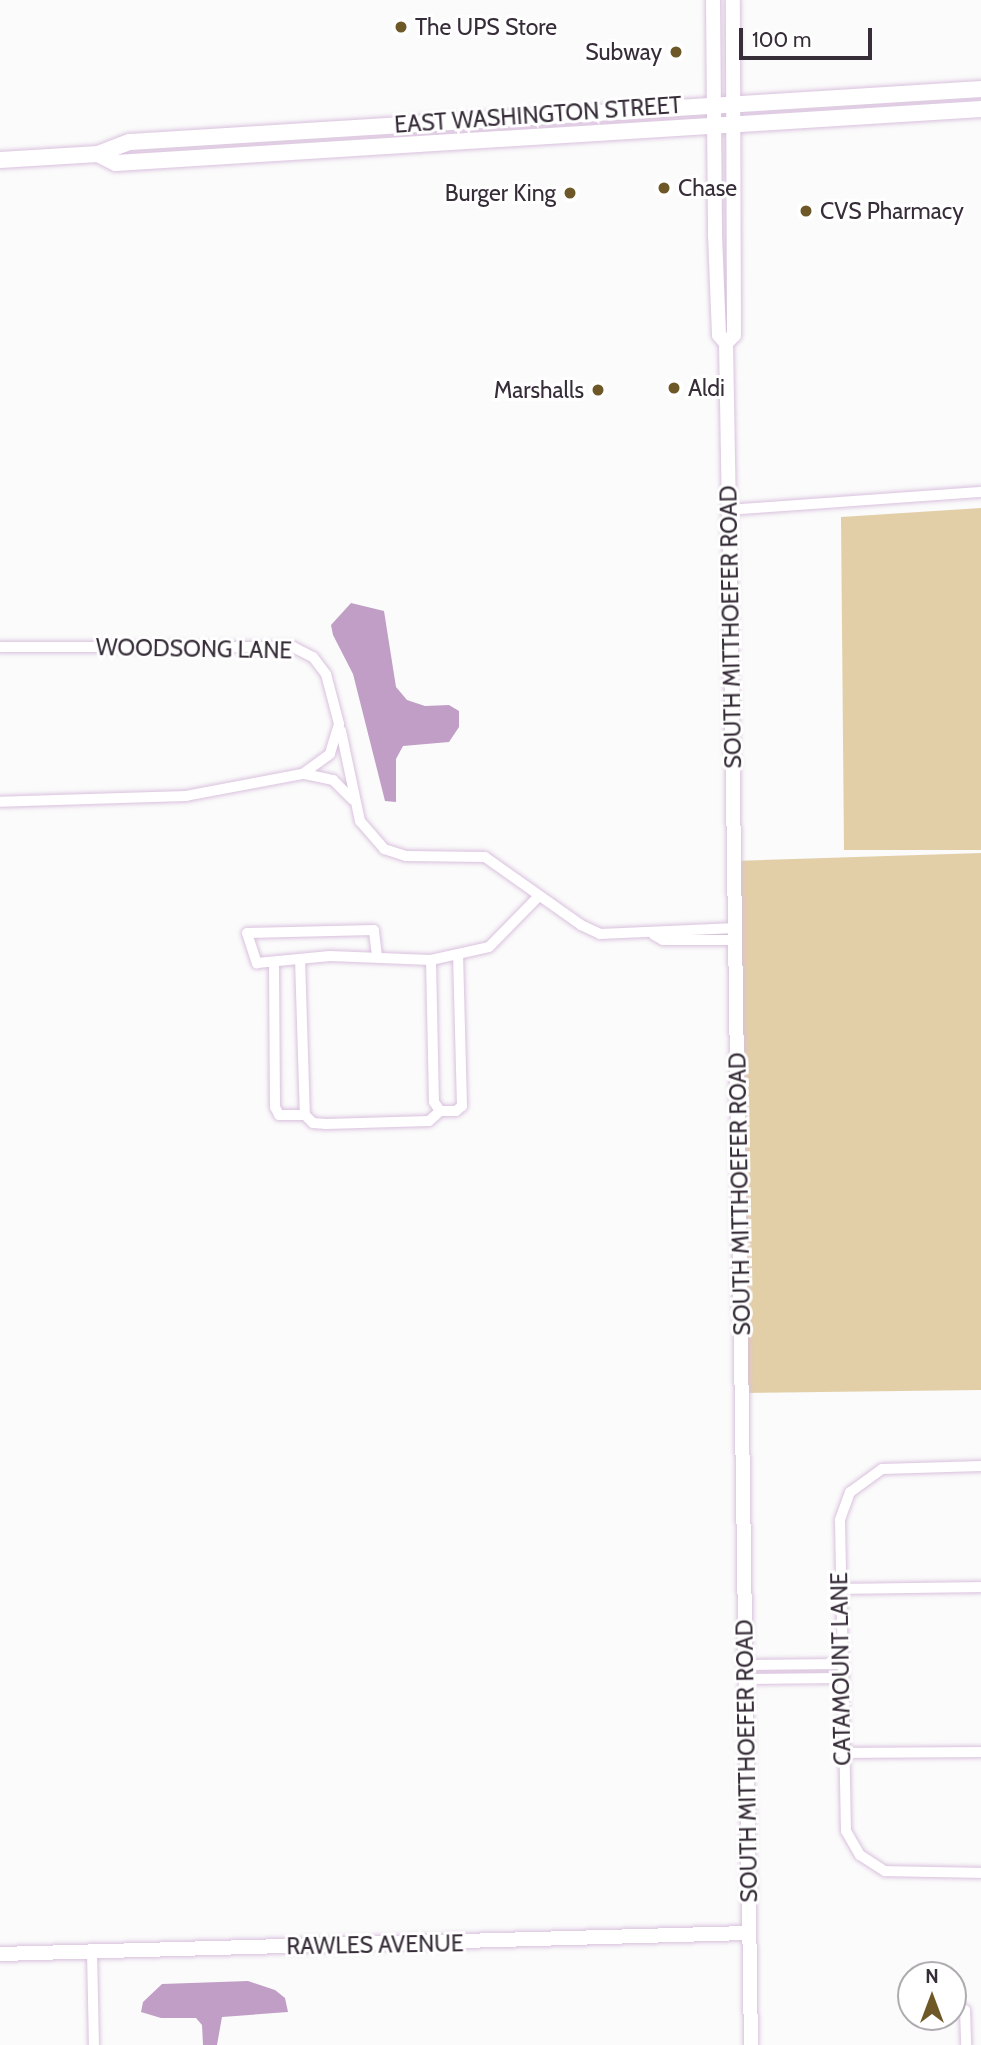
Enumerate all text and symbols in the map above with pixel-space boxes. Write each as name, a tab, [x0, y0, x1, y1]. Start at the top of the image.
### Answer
place label: The UPS Store	[415, 13, 557, 41]
scale bar	[743, 14, 876, 58]
marker: The UPS Store	[393, 19, 409, 35]
text: 100 m	[752, 27, 811, 52]
place label: Subway	[585, 38, 662, 66]
marker: Subway	[668, 44, 684, 60]
street label: EAST WASHINGTON STREET	[393, 91, 683, 139]
place label: Chase	[678, 174, 737, 202]
place label: Burger King	[445, 179, 556, 207]
marker: Chase	[656, 180, 672, 196]
marker: Burger King	[562, 185, 578, 201]
place label: CVS Pharmacy	[820, 197, 964, 225]
marker: CVS Pharmacy	[798, 203, 814, 219]
place label: Aldi	[688, 374, 725, 402]
place label: Marshalls	[494, 376, 584, 404]
marker: Aldi	[666, 380, 682, 396]
marker: Marshalls	[590, 382, 606, 398]
street label: SOUTH MITTHOEFER ROAD	[715, 485, 747, 769]
street label: WOODSONG LANE	[96, 633, 292, 665]
street label: SOUTH MITTHOEFER ROAD	[724, 1052, 756, 1336]
street label: CATAMOUNT LANE	[826, 1572, 856, 1766]
street label: SOUTH MITTHOEFER ROAD	[731, 1619, 763, 1903]
street label: RAWLES AVENUE	[286, 1930, 464, 1960]
north arrow	[897, 1961, 967, 2031]
text: N	[925, 1965, 939, 1988]

